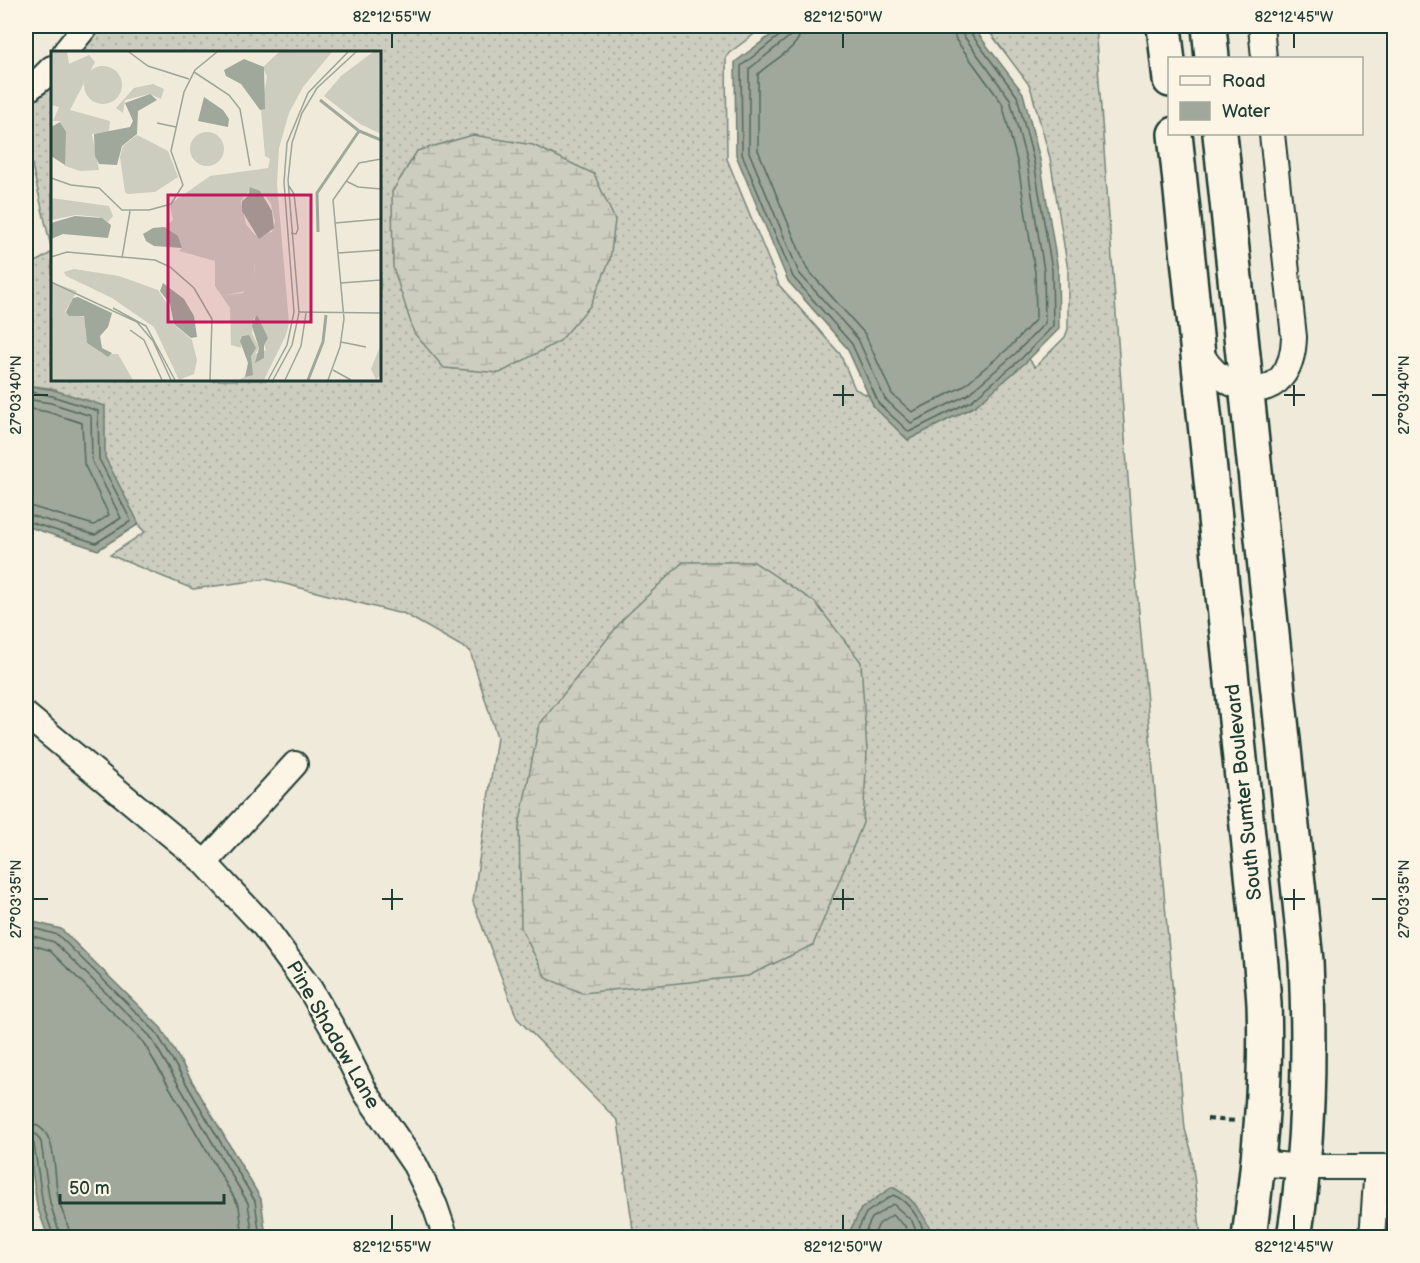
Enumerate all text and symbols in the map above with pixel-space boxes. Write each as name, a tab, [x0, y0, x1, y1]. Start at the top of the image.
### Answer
text: 82°12'55"W	[353, 8, 432, 27]
text: 82°12'50"W	[804, 8, 883, 27]
text: 82°12'45"W	[1254, 8, 1334, 27]
inset map	[51, 51, 381, 381]
legend	[1168, 57, 1363, 135]
text: Road	[1222, 71, 1266, 92]
text: Water	[1222, 101, 1270, 122]
text: 27°03'40"N	[7, 355, 26, 435]
text: 27°03'40"N	[1395, 355, 1414, 435]
street label: South Sumter Boulevard	[1221, 683, 1267, 901]
text: 27°03'35"N	[7, 859, 26, 939]
text: 27°03'35"N	[1395, 859, 1414, 939]
street label: Pine Shadow Lane	[281, 957, 385, 1113]
scale bar	[60, 1167, 224, 1205]
text: 50 m	[69, 1178, 110, 1199]
text: 82°12'55"W	[353, 1238, 432, 1257]
text: 82°12'50"W	[804, 1238, 883, 1257]
text: 82°12'45"W	[1254, 1238, 1334, 1257]

